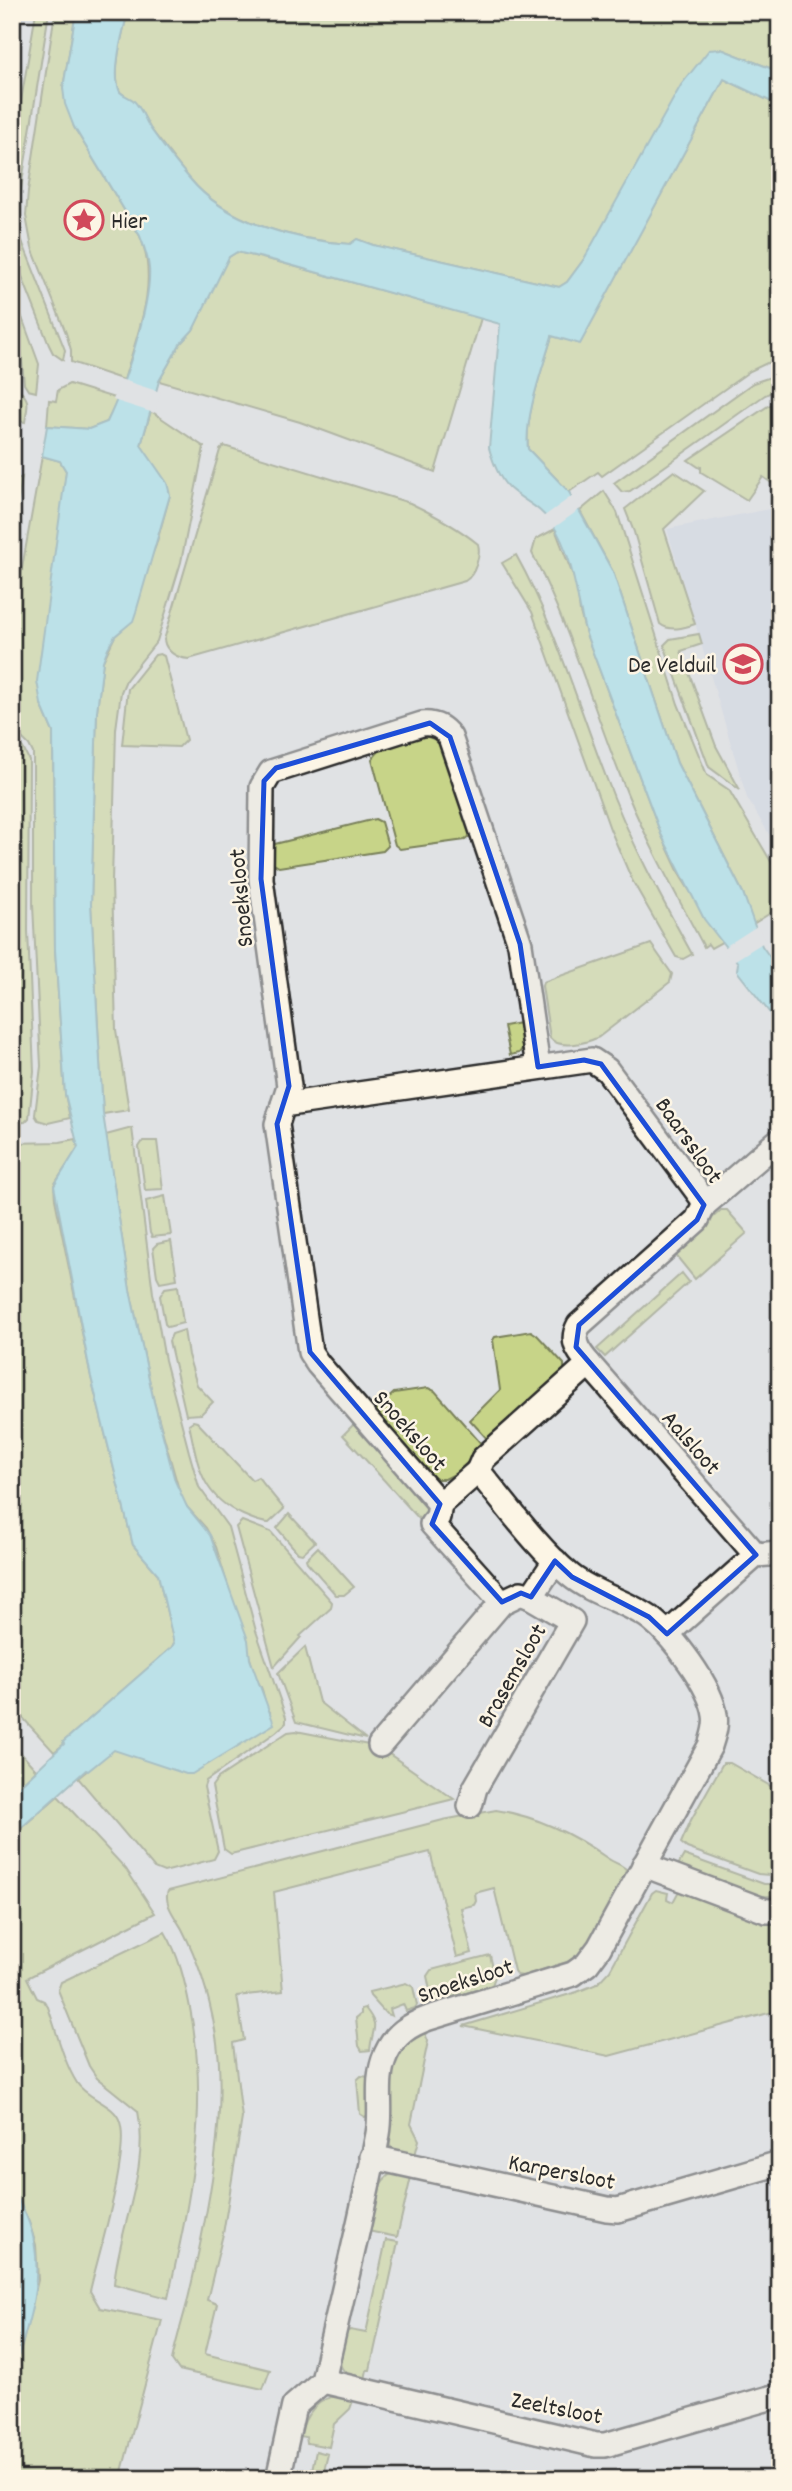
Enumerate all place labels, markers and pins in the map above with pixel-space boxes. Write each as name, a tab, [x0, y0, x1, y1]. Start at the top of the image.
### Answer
place icon: Hier	[63, 199, 105, 241]
place label: Hier	[111, 206, 147, 240]
school or university icon: De Velduil	[722, 643, 764, 685]
place label: De Velduil	[628, 650, 716, 684]

